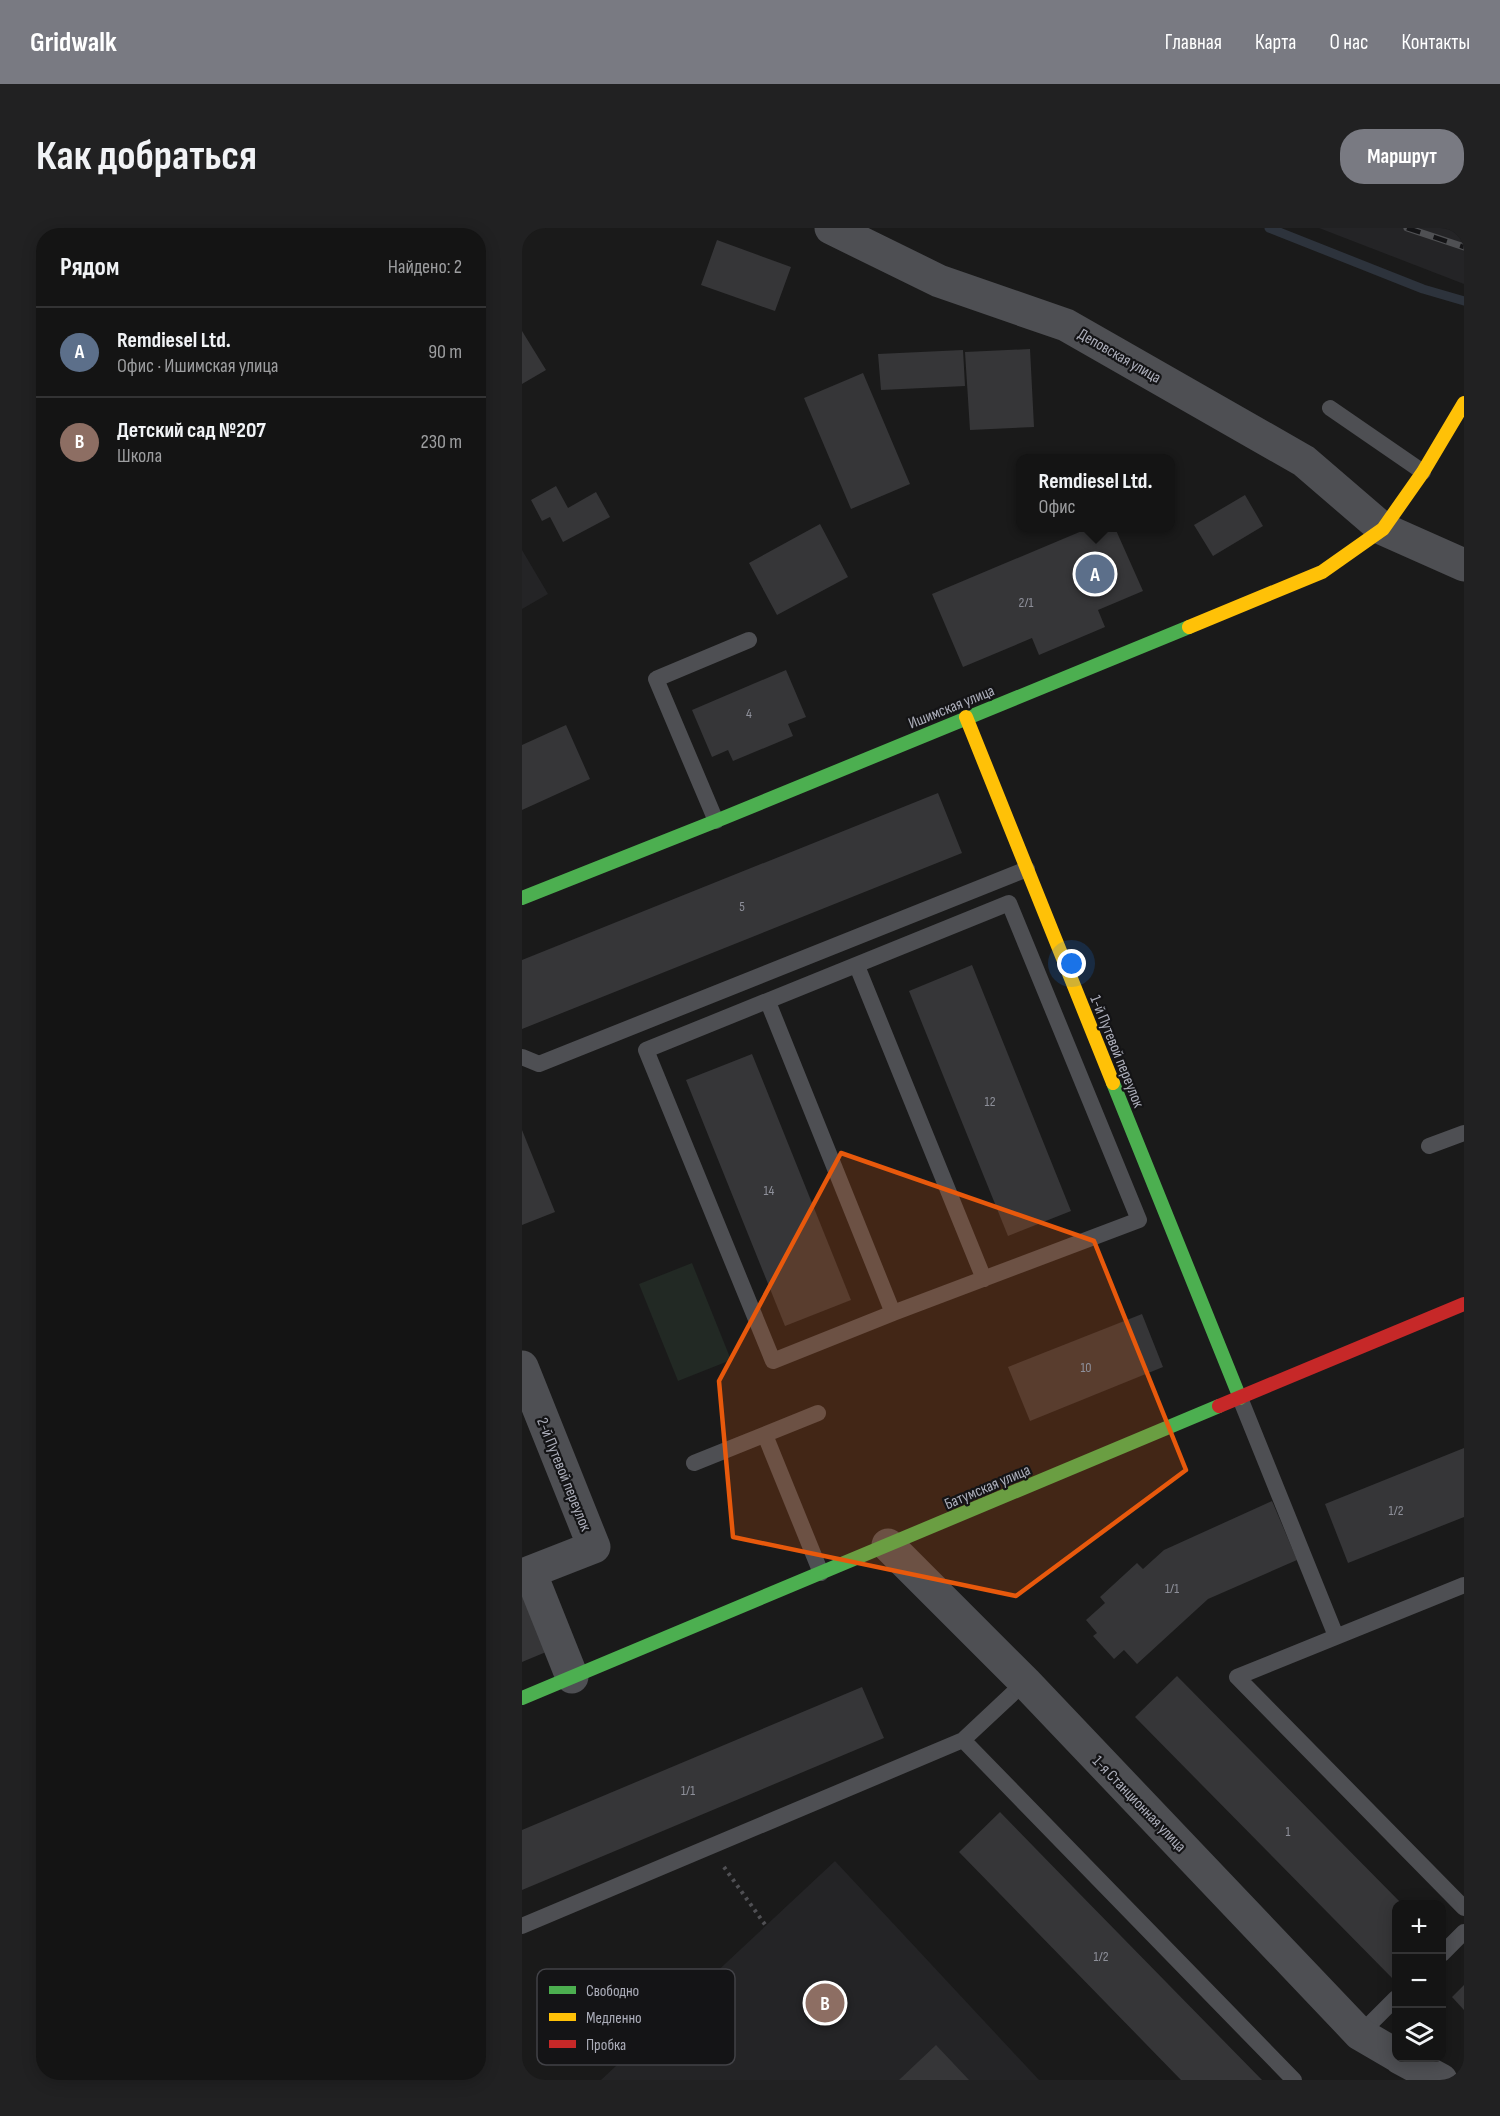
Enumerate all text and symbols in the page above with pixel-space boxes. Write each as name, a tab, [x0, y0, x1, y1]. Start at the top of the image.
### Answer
text: Gridwalk	[30, 26, 117, 59]
text: Главная	[1165, 30, 1222, 55]
text: Карта	[1255, 30, 1296, 55]
text: О нас	[1329, 30, 1368, 55]
text: Контакты	[1401, 30, 1470, 55]
button: Маршрут	[1340, 129, 1464, 184]
text: Как добраться	[36, 131, 257, 182]
text: Рядом	[60, 252, 119, 283]
text: Найдено: 2	[388, 255, 462, 279]
street label: Деповская улица	[1074, 325, 1164, 388]
text: Remdiesel Ltd.	[117, 327, 231, 354]
text: A	[75, 340, 84, 364]
text: 90 m	[428, 340, 462, 364]
text: Офис · Ишимская улица	[117, 354, 279, 378]
text: Детский сад №207	[117, 417, 266, 444]
text: B	[75, 430, 84, 454]
text: 230 m	[420, 430, 462, 454]
text: Школа	[117, 444, 162, 468]
popup	[1016, 454, 1175, 532]
text: Remdiesel Ltd.	[1039, 468, 1152, 495]
text: Офис	[1039, 495, 1076, 519]
pin: A	[1076, 552, 1114, 596]
house number: 2/1	[1018, 594, 1034, 611]
street label: Ишимская улица	[906, 681, 997, 733]
house number: 4	[746, 705, 752, 722]
house number: 5	[739, 898, 745, 915]
your location	[1057, 949, 1086, 978]
street label: 1-й Путевой переулок	[1085, 993, 1148, 1111]
house number: 12	[985, 1093, 996, 1110]
house number: 14	[764, 1182, 775, 1199]
house number: 10	[1080, 1359, 1092, 1376]
street label: 2-й Путевой переулок	[532, 1415, 595, 1535]
street label: Батумская улица	[942, 1461, 1033, 1514]
house number: 1/2	[1389, 1502, 1404, 1519]
house number: 1/1	[1165, 1580, 1179, 1597]
street label: 1-я Станционная улица	[1088, 1752, 1190, 1856]
house number: 1/1	[681, 1782, 695, 1799]
house number: 1	[1286, 1823, 1291, 1840]
map controls	[1392, 1900, 1446, 2062]
button: +	[1392, 1900, 1446, 1954]
house number: 1/2	[1094, 1948, 1109, 1965]
button: −	[1392, 1954, 1446, 2008]
legend	[537, 1969, 735, 2065]
pin: B	[806, 1980, 844, 2026]
text: Свободно	[586, 1982, 639, 2001]
button: layers	[1392, 2008, 1446, 2062]
text: Медленно	[586, 2009, 642, 2028]
text: Пробка	[586, 2036, 626, 2055]

